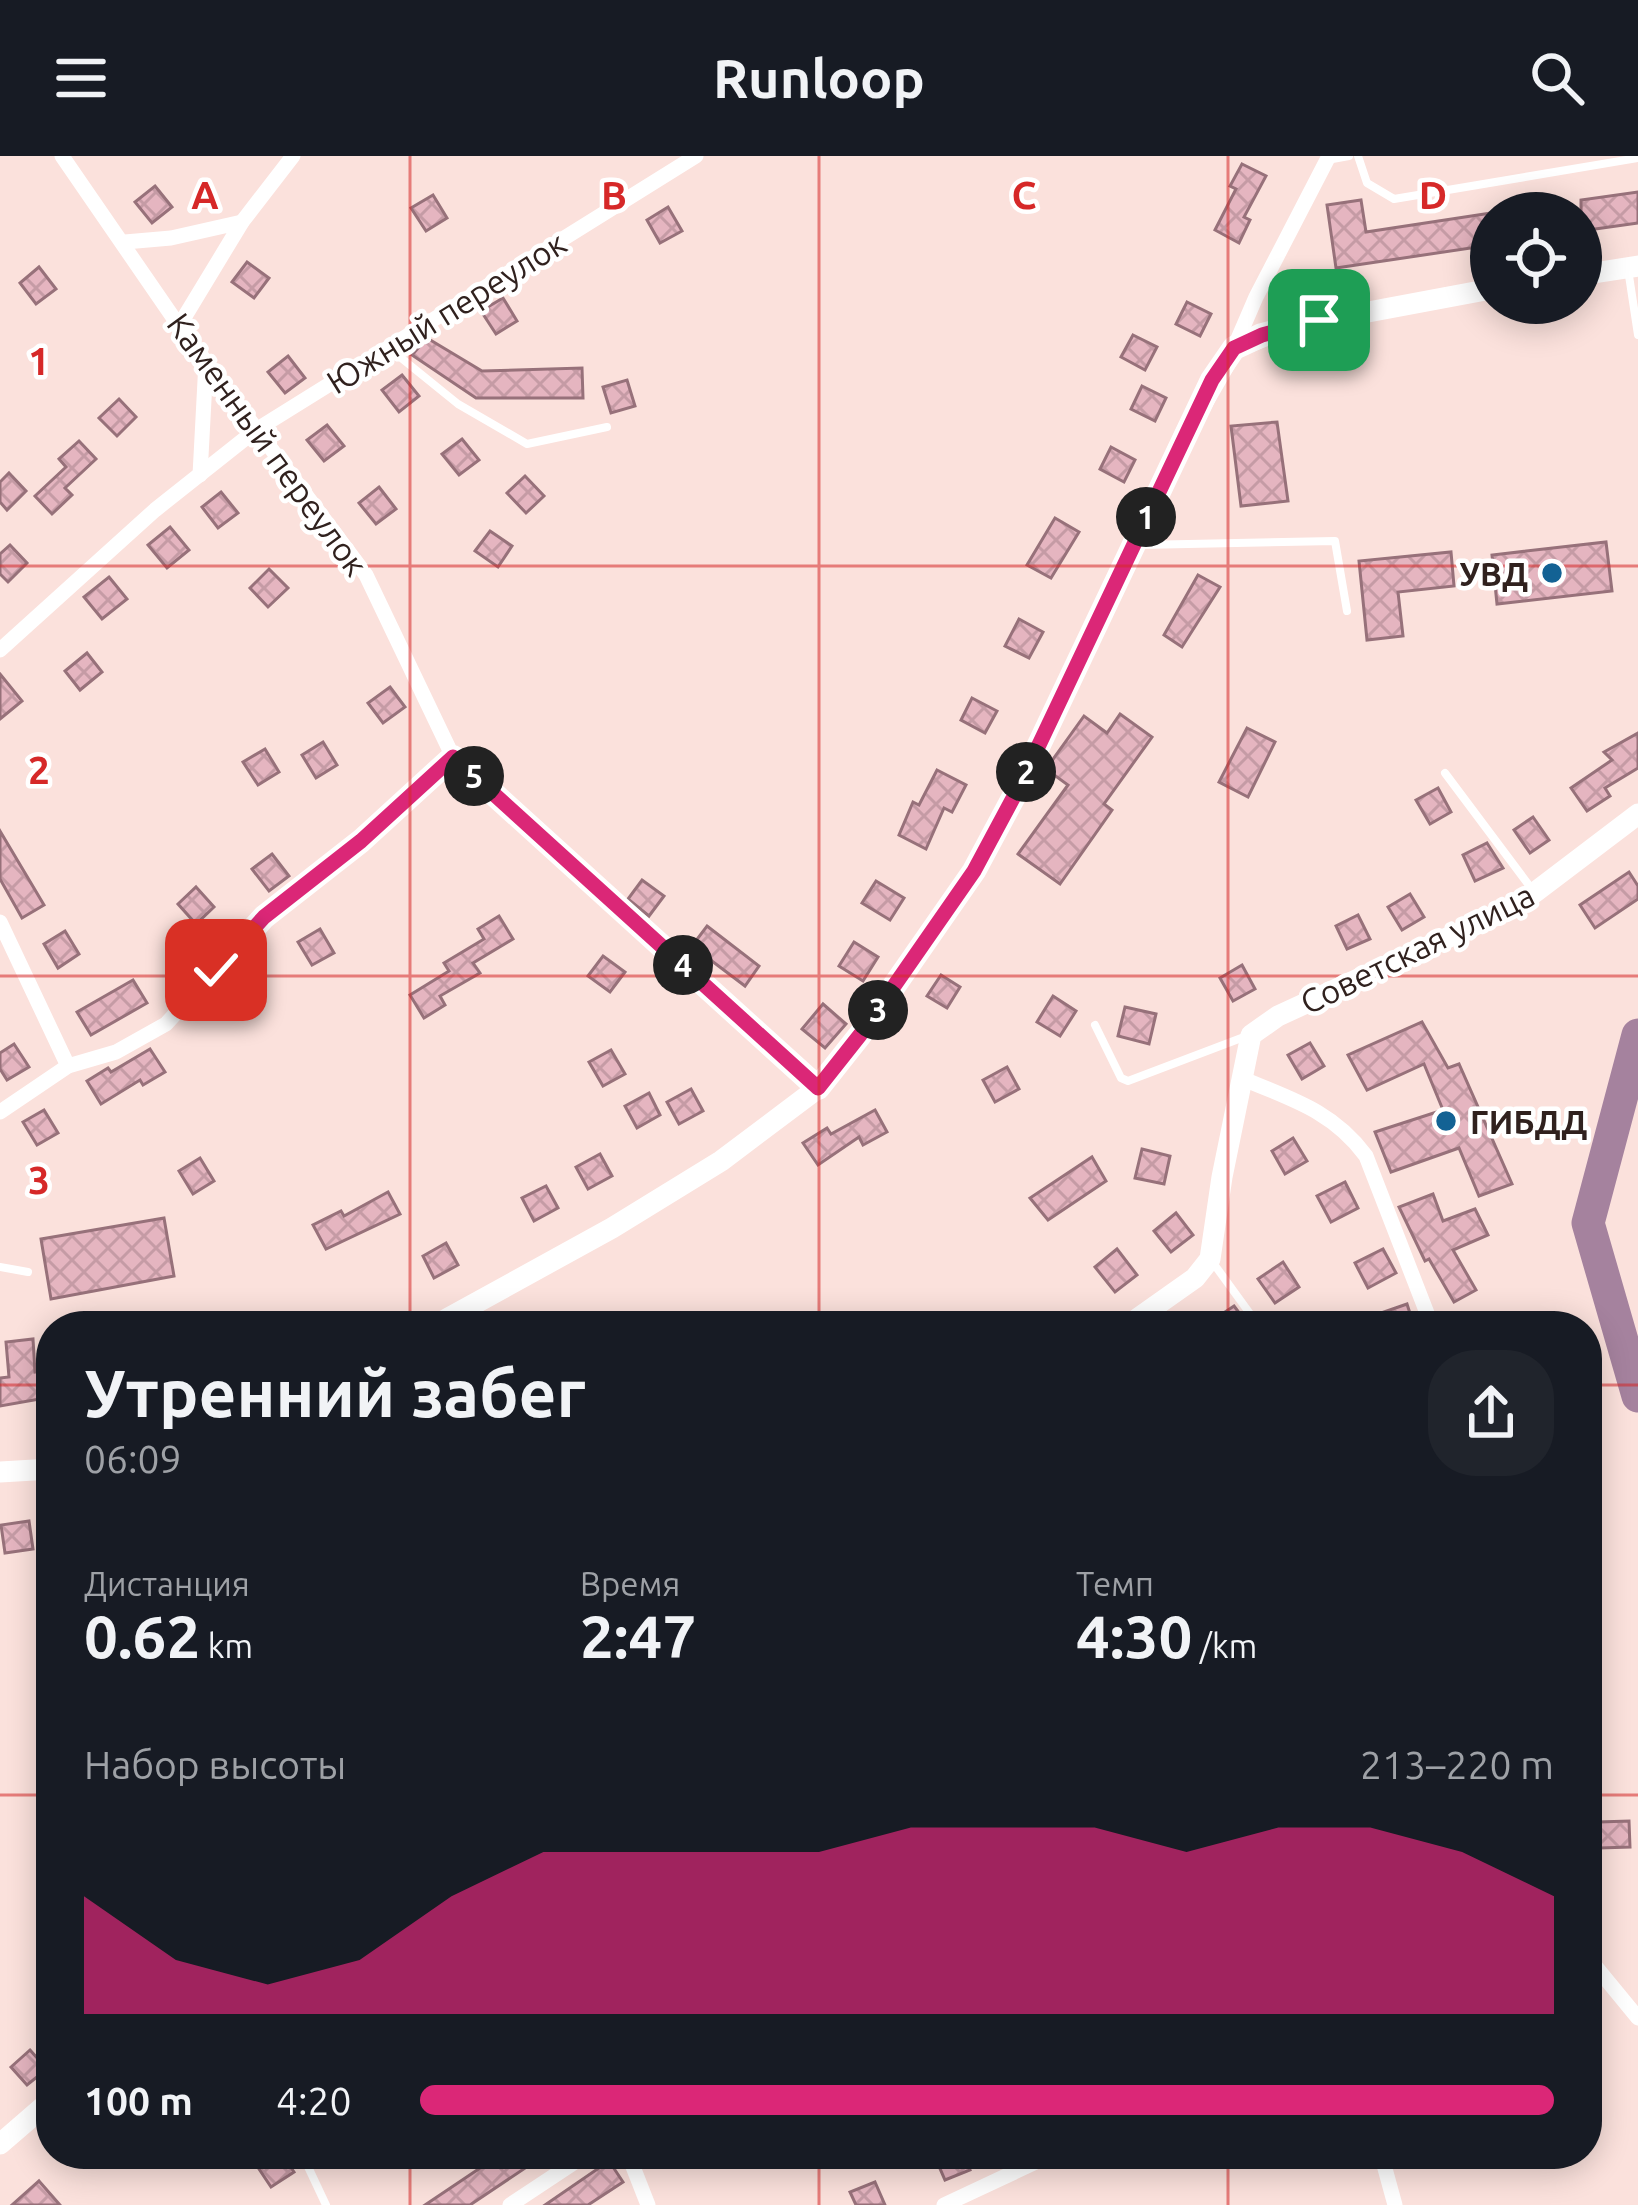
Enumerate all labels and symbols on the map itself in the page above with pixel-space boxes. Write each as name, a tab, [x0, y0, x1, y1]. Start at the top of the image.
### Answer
text: A	[191, 173, 219, 216]
text: B	[601, 173, 627, 216]
text: C	[1012, 173, 1037, 216]
text: D	[1419, 173, 1447, 216]
street label: Южный переулок	[320, 224, 572, 400]
pin	[1268, 269, 1370, 371]
street label: Каменный переулок	[160, 306, 376, 582]
text: 1	[28, 339, 50, 382]
pin: 1	[1116, 487, 1176, 547]
place label: УВД	[1459, 555, 1528, 592]
marker: УВД	[1539, 560, 1565, 586]
pin: 2	[996, 742, 1056, 802]
pin: 5	[444, 746, 504, 806]
text: 2	[28, 748, 50, 791]
street label: Советская улица	[1294, 875, 1540, 1021]
pin	[165, 919, 267, 1021]
pin: 4	[653, 935, 713, 995]
pin: 3	[848, 980, 908, 1040]
place label: ГИБДД	[1470, 1103, 1587, 1140]
marker: ГИБДД	[1433, 1108, 1459, 1134]
text: 3	[28, 1158, 50, 1201]

